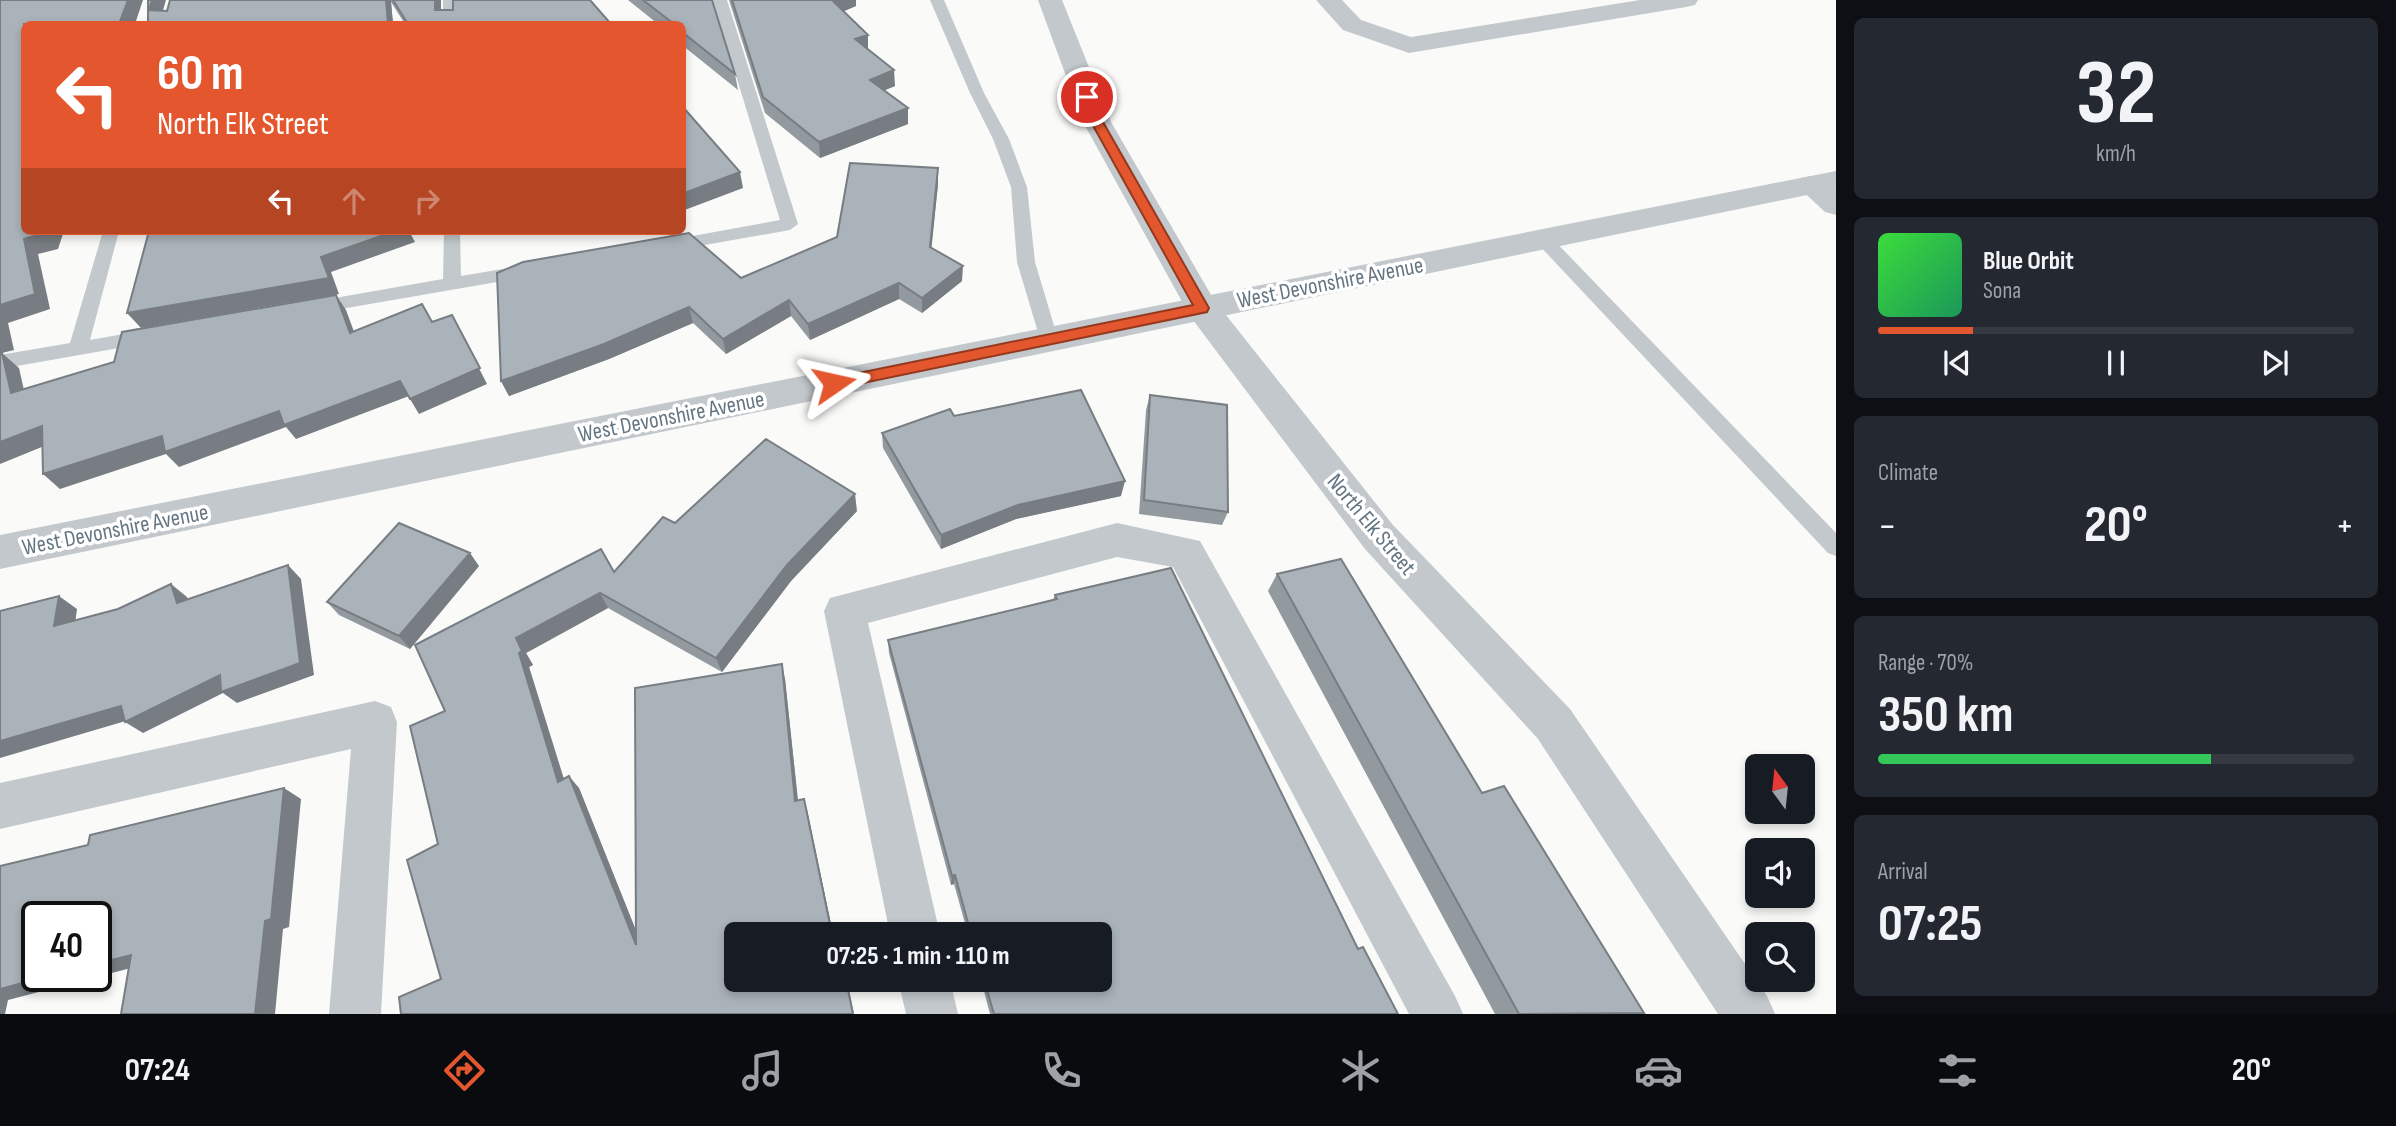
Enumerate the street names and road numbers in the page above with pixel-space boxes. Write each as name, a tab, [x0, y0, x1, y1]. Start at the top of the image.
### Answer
street label: West Devonshire Avenue	[1235, 251, 1426, 315]
street label: West Devonshire Avenue	[576, 385, 767, 449]
street label: North Elk Street	[1321, 468, 1422, 581]
street label: West Devonshire Avenue	[20, 498, 211, 562]

